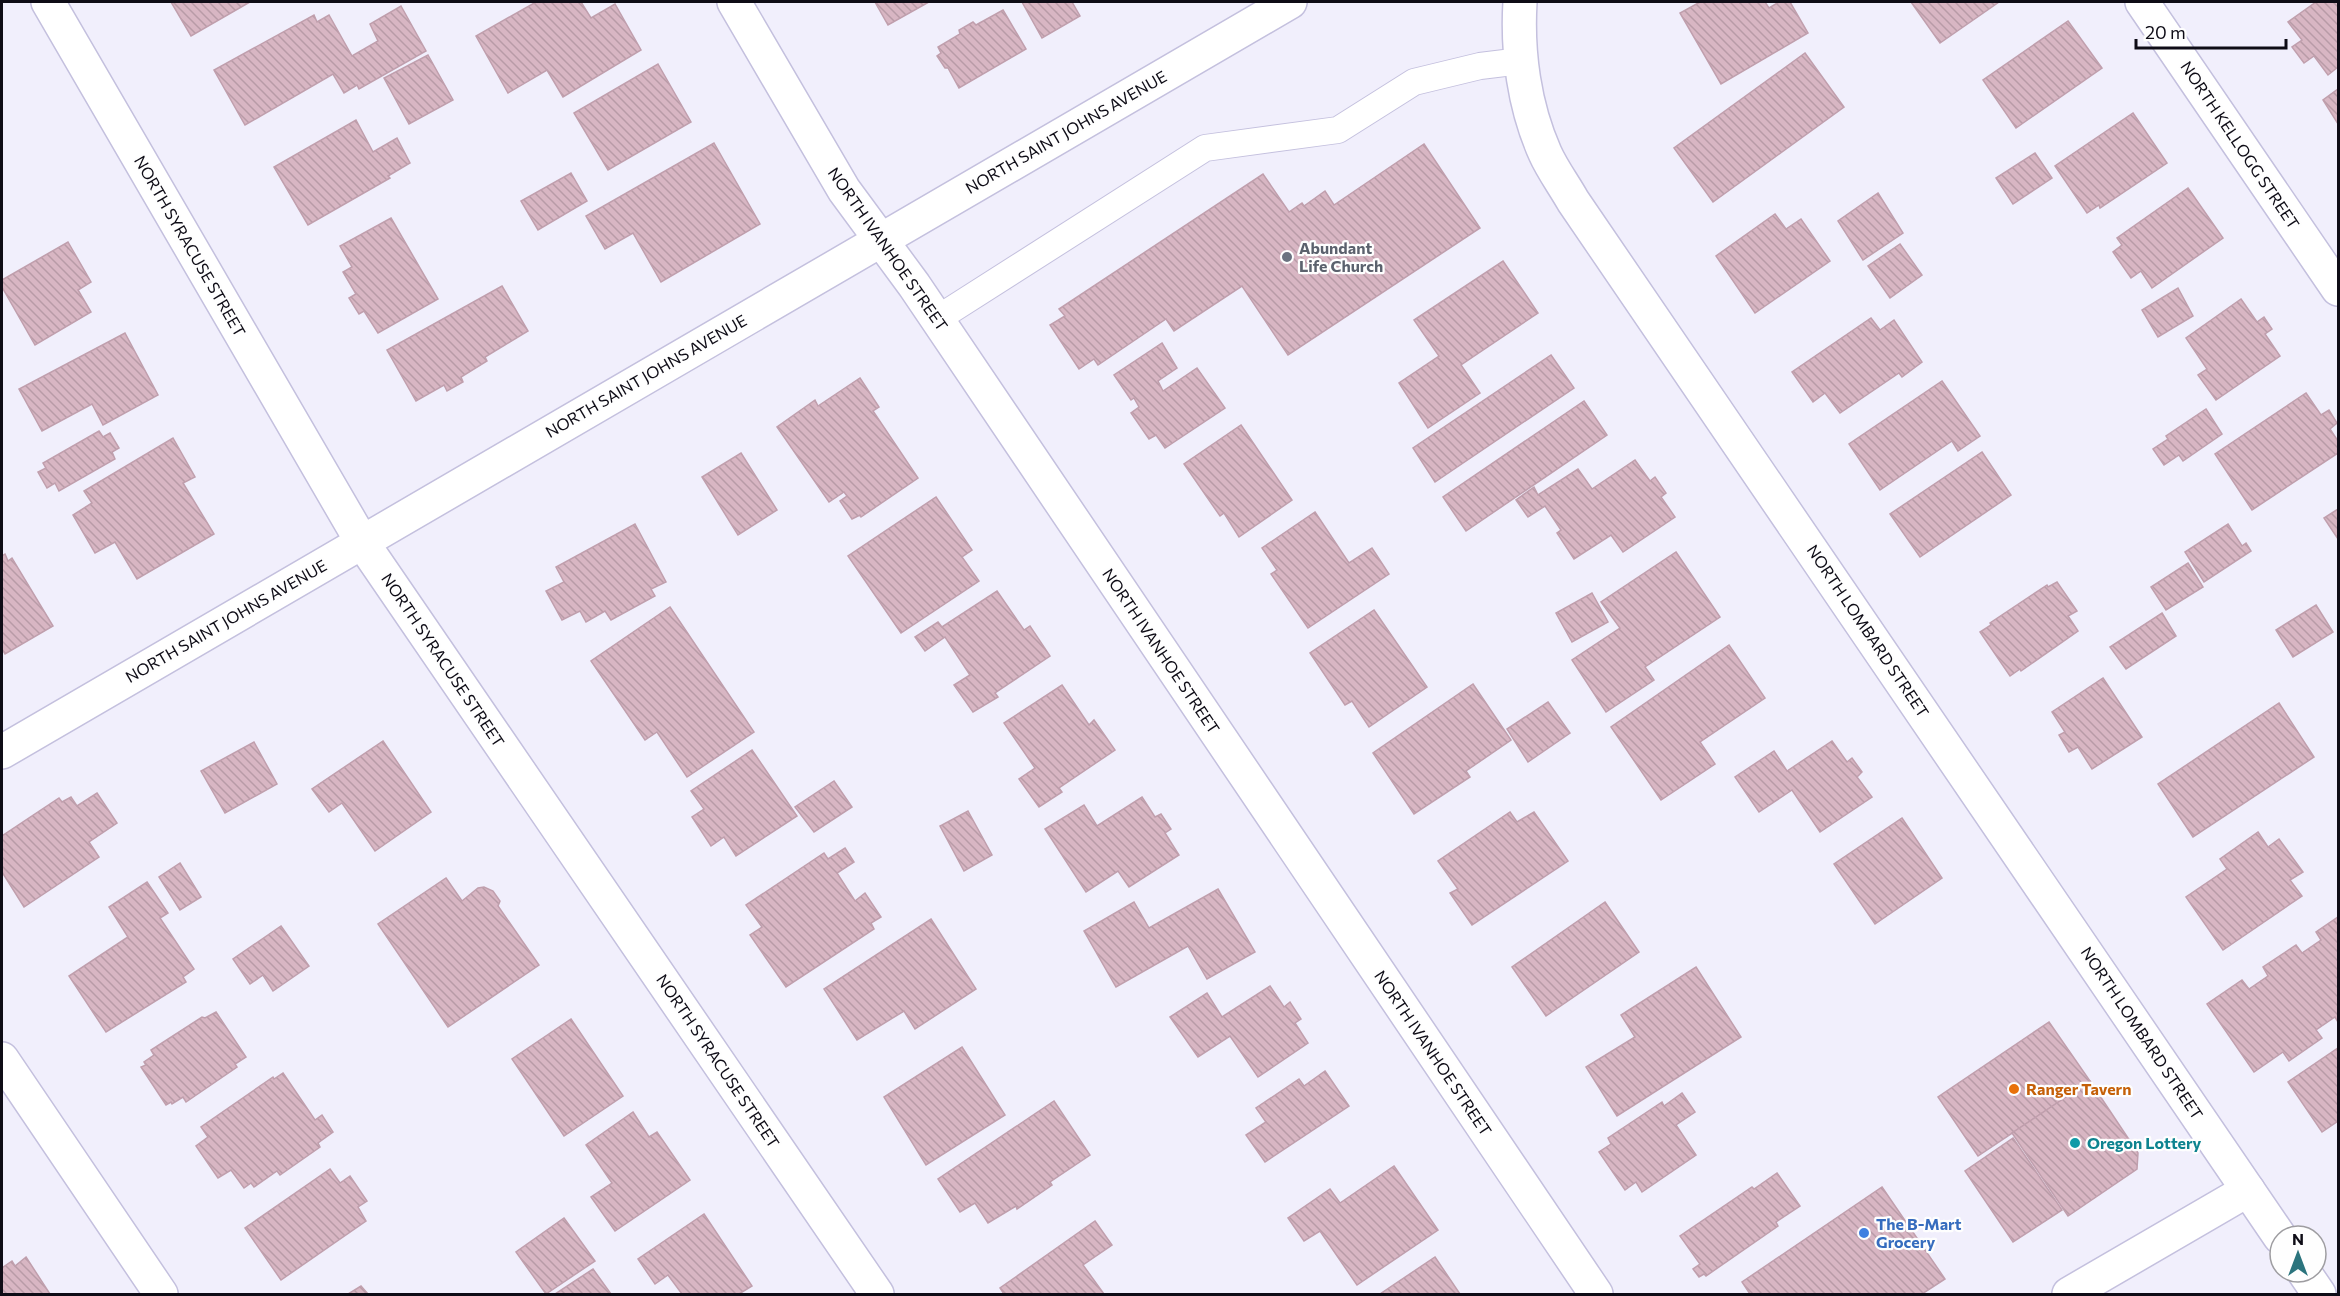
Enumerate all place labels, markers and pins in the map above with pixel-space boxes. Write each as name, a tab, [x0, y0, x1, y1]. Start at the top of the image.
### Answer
place label: Abundant Life Church	[1299, 238, 1383, 275]
marker: Abundant Life Church	[1280, 250, 1294, 264]
place label: Ranger Tavern	[2026, 1079, 2131, 1098]
marker: Ranger Tavern	[2007, 1082, 2021, 1096]
place label: Oregon Lottery	[2087, 1133, 2202, 1152]
marker: Oregon Lottery	[2068, 1136, 2082, 1150]
place label: The B-Mart Grocery	[1876, 1214, 1962, 1251]
marker: The B-Mart Grocery	[1857, 1226, 1871, 1240]

